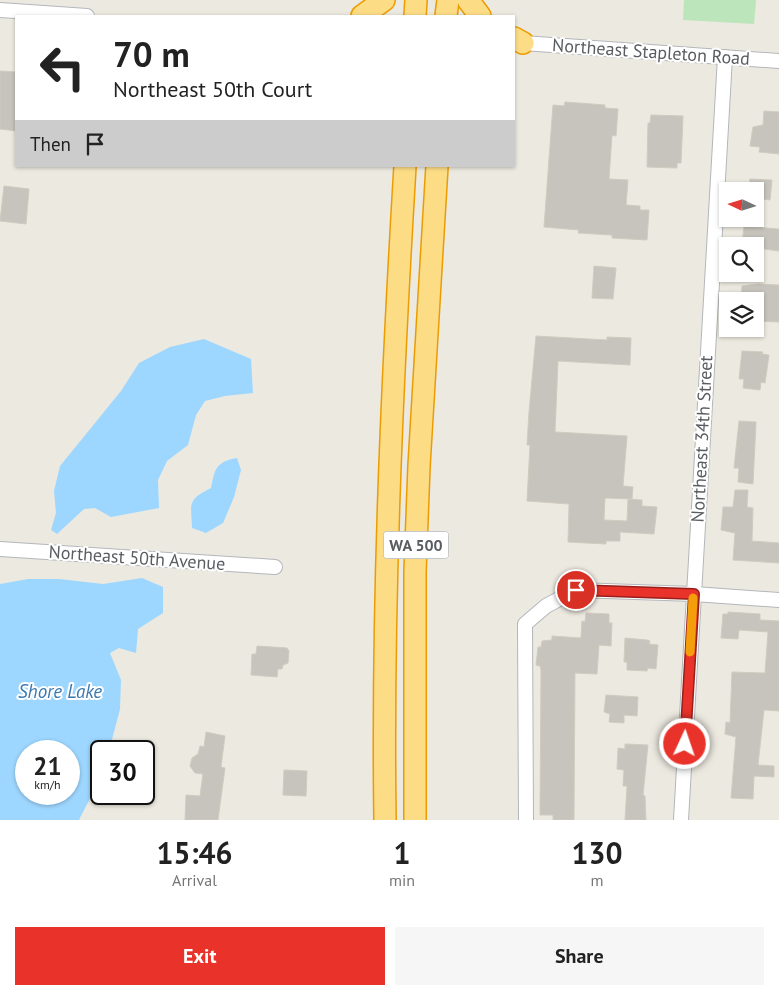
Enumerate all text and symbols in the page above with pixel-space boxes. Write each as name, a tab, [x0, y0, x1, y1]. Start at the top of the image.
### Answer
text: 70 m	[113, 31, 190, 77]
street label: Northeast Stapleton Road	[551, 33, 751, 70]
icon: left	[30, 35, 95, 100]
text: Northeast 50th Court	[113, 75, 312, 103]
icon: arrive	[81, 130, 109, 158]
text: Then	[30, 132, 71, 156]
north arrow	[719, 182, 764, 228]
map controls	[719, 182, 764, 337]
button: search	[719, 237, 764, 282]
button: layers	[719, 292, 764, 337]
street label: Northeast 34th Street	[686, 355, 717, 523]
road number: WA 500	[384, 532, 448, 558]
street label: Northeast 50th Avenue	[48, 540, 226, 575]
pin	[555, 569, 597, 611]
icon: arrive	[562, 576, 590, 604]
water label: Shore Lake	[18, 679, 102, 703]
position arrow	[658, 717, 710, 769]
speed limit sign: 30	[90, 740, 155, 805]
text: 21	[33, 750, 62, 782]
text: km/h	[34, 777, 61, 792]
text: 15:46	[156, 833, 233, 872]
text: 1	[394, 833, 411, 872]
text: 130	[571, 833, 623, 872]
text: Arrival	[172, 870, 217, 890]
text: min	[389, 870, 415, 890]
text: m	[591, 870, 604, 890]
button: Exit	[15, 927, 385, 985]
button: Share	[395, 927, 764, 985]

